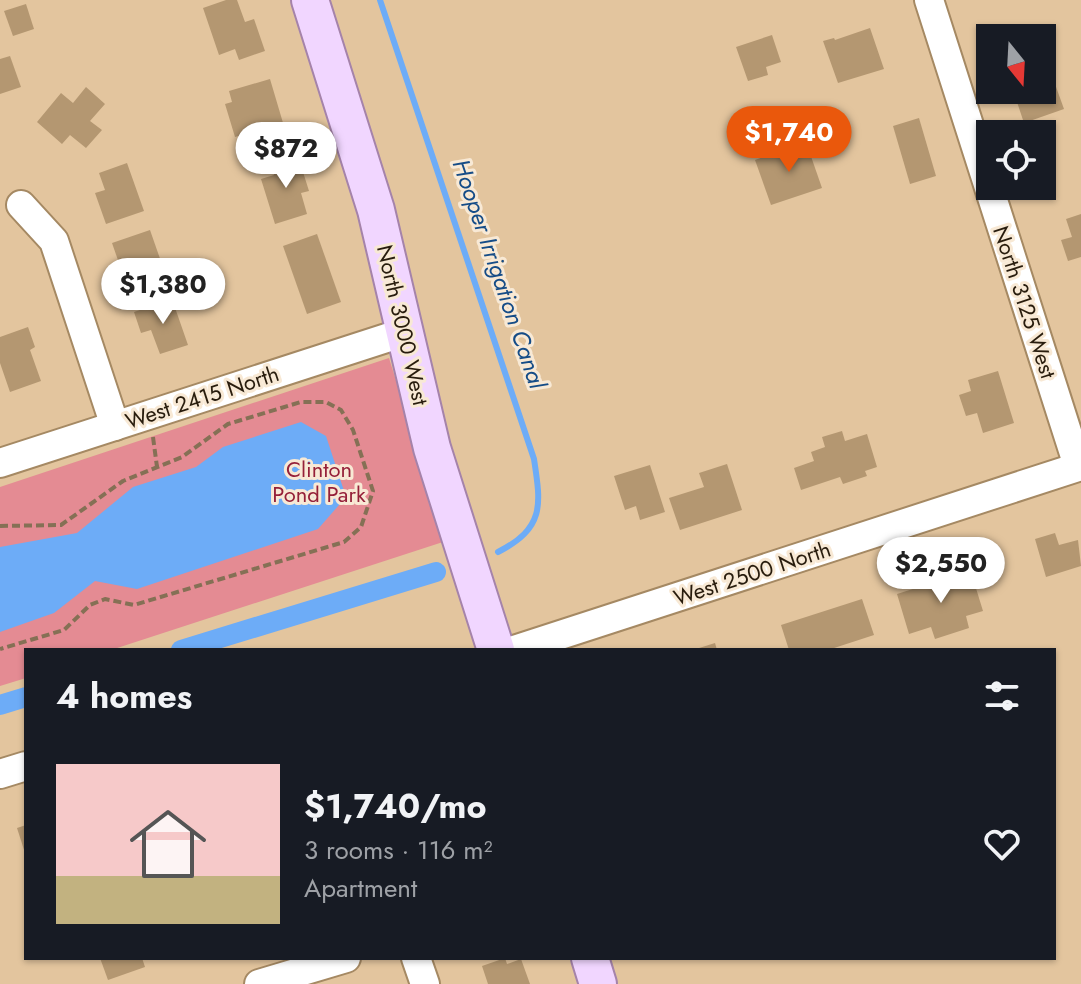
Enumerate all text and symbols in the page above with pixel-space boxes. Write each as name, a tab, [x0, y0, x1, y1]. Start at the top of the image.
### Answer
north arrow	[976, 24, 1056, 104]
map controls	[976, 24, 1056, 200]
pin: $1,740	[724, 106, 854, 174]
text: $1,740	[745, 113, 833, 151]
button: locate	[976, 120, 1056, 200]
pin: $872	[239, 122, 333, 190]
text: $872	[254, 129, 318, 167]
water label: Hooper Irrigation Canal	[444, 154, 556, 395]
street label: North 3125 West	[985, 221, 1065, 383]
street label: North 3000 West	[369, 242, 437, 409]
pin: $1,380	[98, 258, 228, 326]
text: $1,380	[119, 265, 207, 303]
street label: West 2415 North	[121, 357, 283, 437]
park label: Clinton Pond Park	[272, 453, 366, 510]
street label: West 2500 North	[669, 533, 835, 613]
pin: $2,550	[876, 537, 1006, 605]
text: $2,550	[895, 544, 987, 582]
text: 4 homes	[56, 672, 192, 721]
icon: filters	[980, 674, 1024, 718]
text: $1,740/mo	[304, 782, 486, 831]
icon: home	[120, 796, 216, 892]
icon: heart	[980, 822, 1024, 866]
text: 3 rooms · 116 m²	[304, 831, 493, 869]
text: Apartment	[304, 869, 417, 907]

